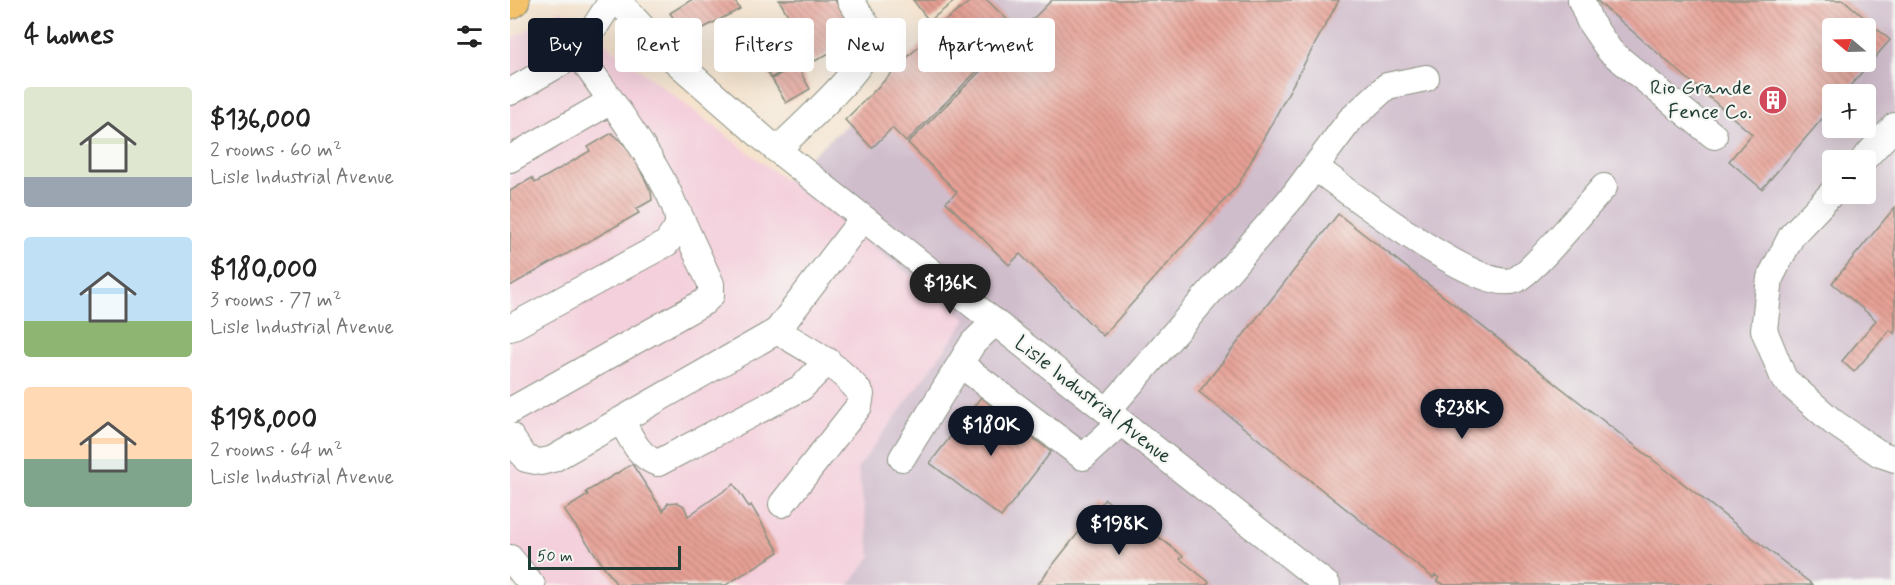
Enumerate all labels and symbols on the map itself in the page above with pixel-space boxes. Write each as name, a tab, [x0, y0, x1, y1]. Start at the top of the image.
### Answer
north arrow	[1822, 18, 1876, 72]
place label: Rio Grande Fence Co.	[1650, 74, 1752, 126]
building icon: Rio Grande Fence Co.	[1757, 84, 1789, 116]
pin: $136K	[908, 264, 992, 315]
street label: Lisle Industrial Avenue	[1008, 330, 1178, 471]
pin: $238K	[1420, 389, 1504, 440]
pin: $180K	[949, 406, 1033, 457]
pin: $198K	[1077, 505, 1161, 556]
scale bar	[528, 543, 681, 570]

